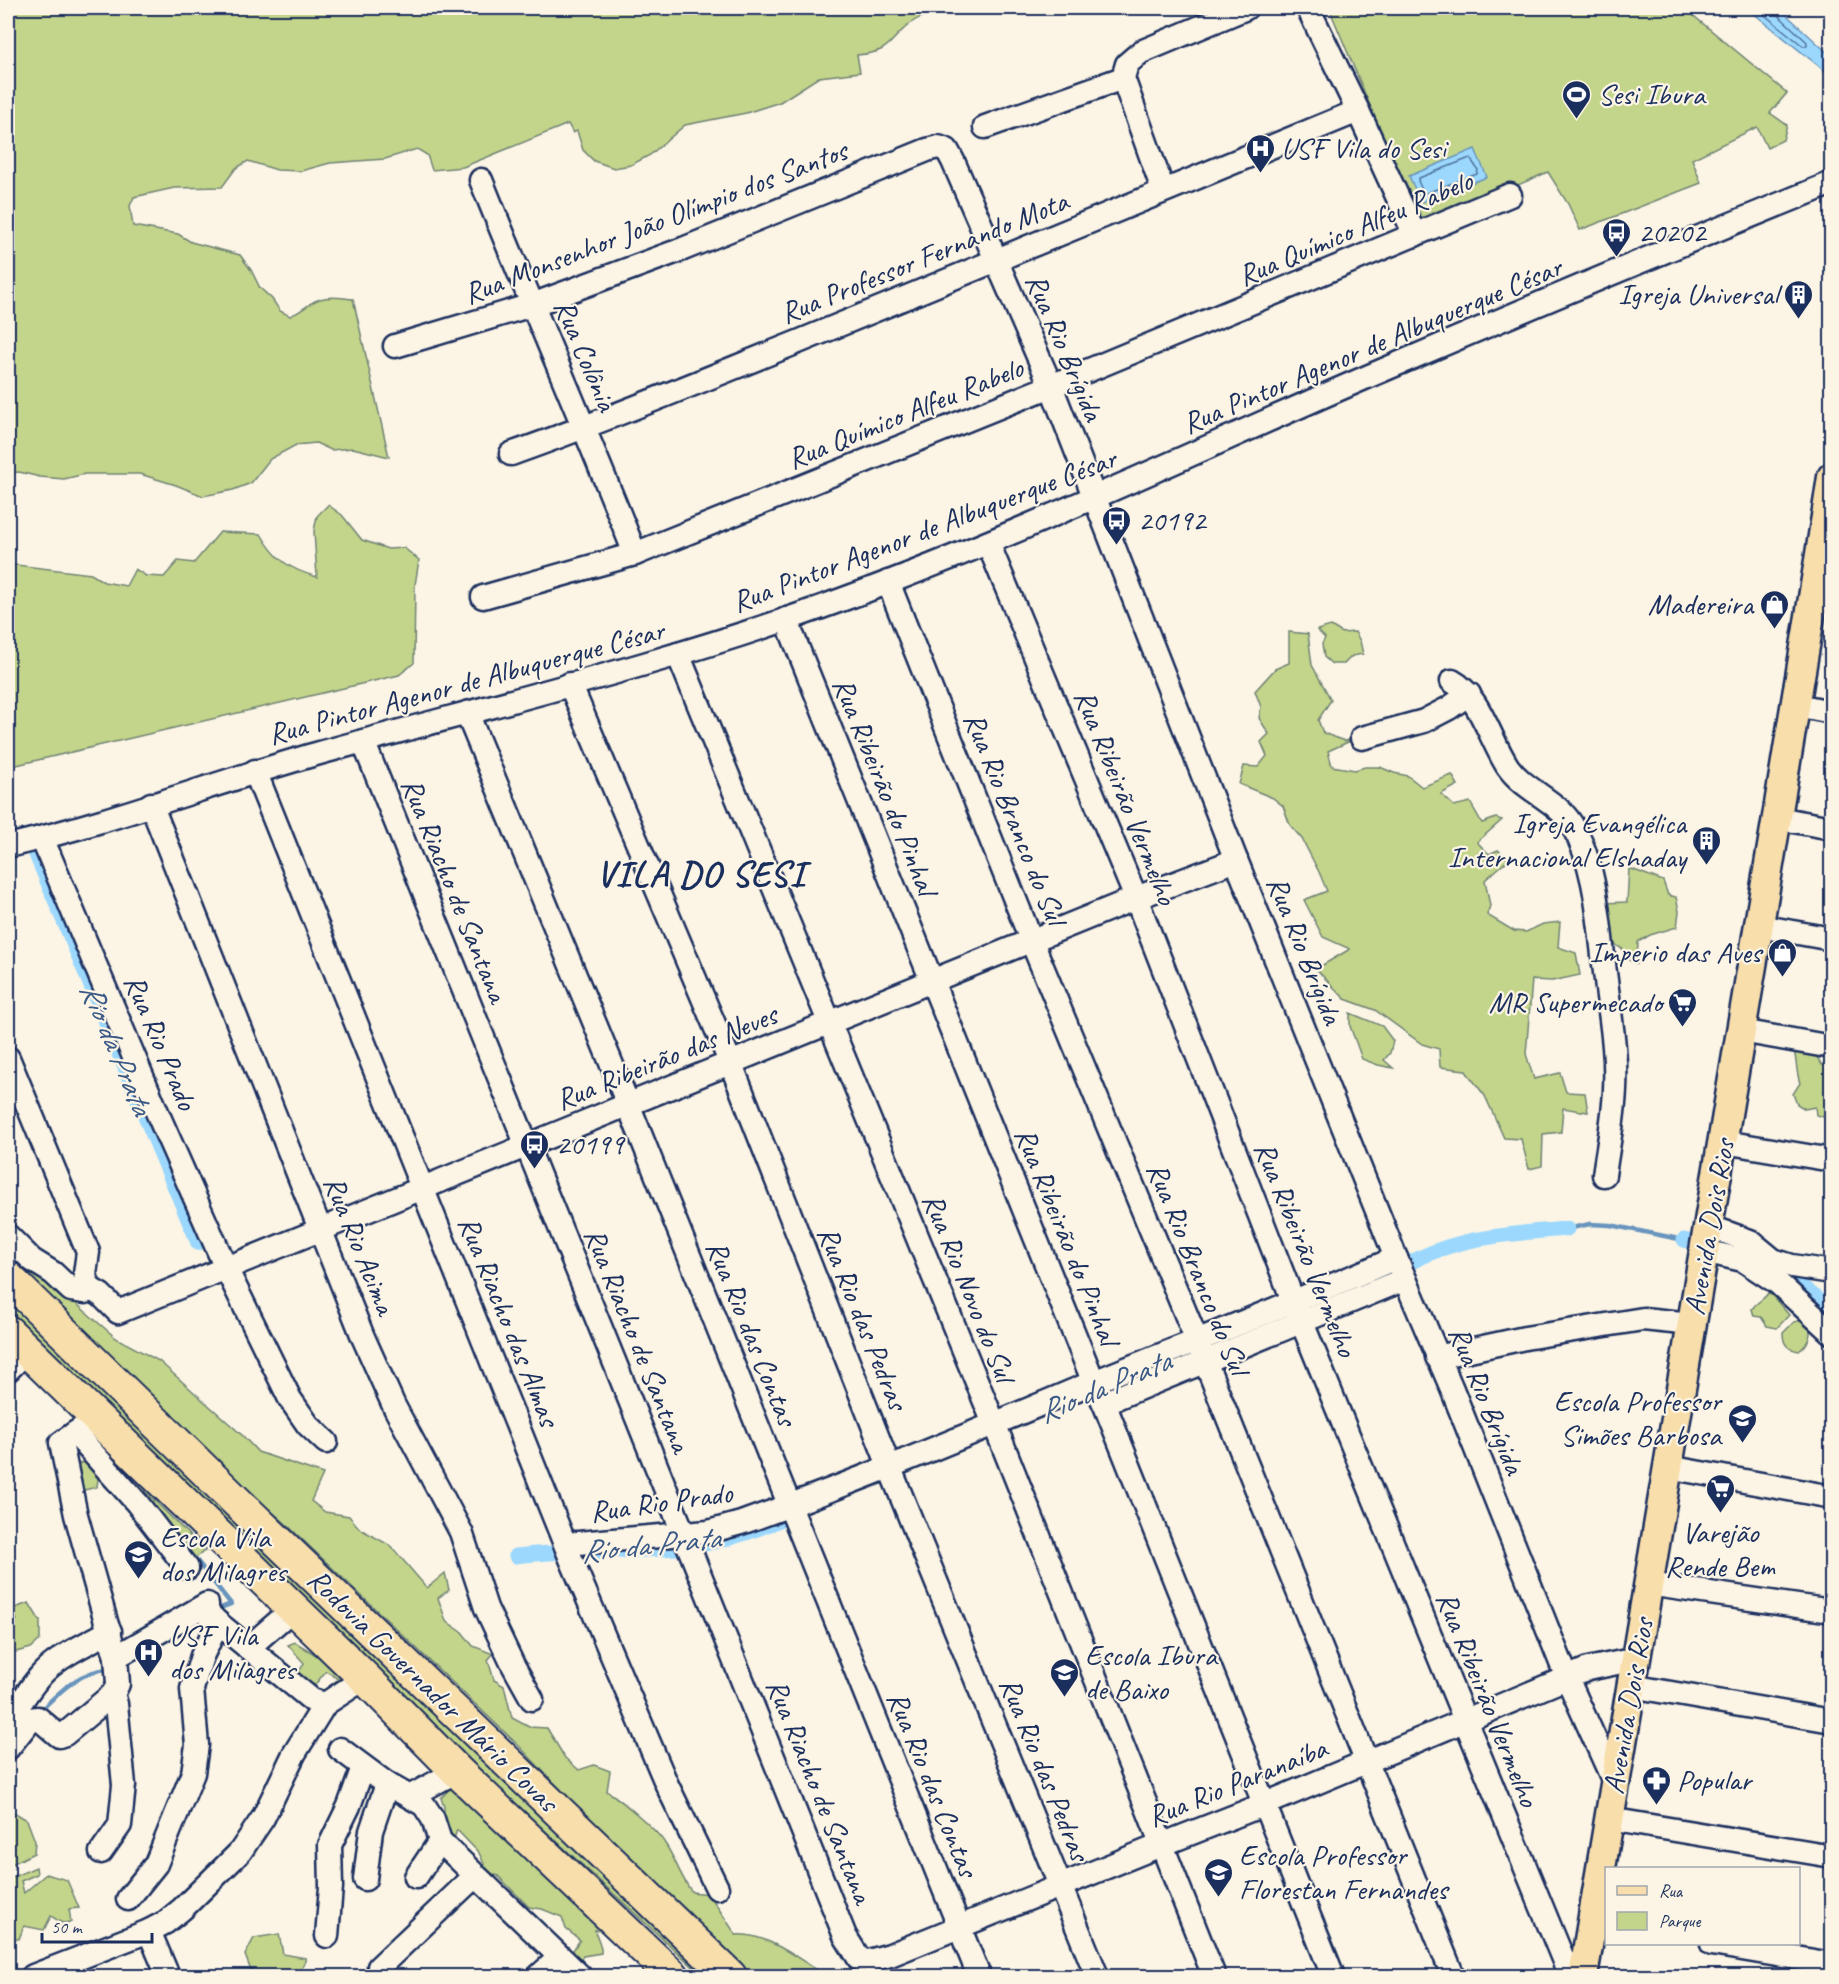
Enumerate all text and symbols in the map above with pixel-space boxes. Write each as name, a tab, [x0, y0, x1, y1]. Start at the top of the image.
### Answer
place label: Sesi Ibura	[1598, 75, 1707, 113]
sports icon: Sesi Ibura	[1561, 78, 1593, 120]
place label: USF Vila do Sesi	[1281, 129, 1449, 167]
street label: Rua Monsenhor João Olímpio dos Santos	[458, 130, 855, 313]
hospital icon: USF Vila do Sesi	[1244, 132, 1276, 174]
street label: Rua Químico Alfeu Rabelo	[1232, 161, 1479, 295]
street label: Rua Professor Fernando Mota	[774, 181, 1075, 332]
place label: 20202	[1638, 213, 1708, 251]
bus stop icon: 20202	[1601, 216, 1633, 258]
street label: Rua Pintor Agenor de Albuquerque César	[1177, 247, 1569, 442]
street label: Rua Rio Brígida	[1017, 268, 1114, 428]
place label: Igreja Universal	[1618, 275, 1783, 313]
building icon: Igreja Universal	[1783, 278, 1815, 320]
street label: Rua Colônia	[546, 294, 627, 418]
street label: Rua Químico Alfeu Rabelo	[781, 348, 1030, 478]
street label: Rua Pintor Agenor de Albuquerque César	[726, 438, 1124, 621]
place label: 20192	[1138, 501, 1208, 539]
bus stop icon: 20192	[1101, 504, 1133, 546]
place label: Madereira	[1648, 585, 1755, 623]
shop icon: Madereira	[1758, 588, 1790, 630]
street label: Rua Pintor Agenor de Albuquerque César	[264, 610, 670, 753]
street label: Rua Ribeirão do Pinhal	[824, 672, 948, 905]
street label: Rua Ribeirão Vermelho	[1066, 684, 1187, 911]
street label: Rua Rio Branco do Sul	[955, 707, 1077, 934]
street label: Rua Riacho de Santana	[393, 772, 518, 1010]
place label: Igreja Evangélica Internacional Elshaday	[1448, 804, 1689, 876]
building icon: Igreja Evangélica Internacional Elshaday	[1691, 824, 1723, 866]
district label: VILA DO SESI	[596, 851, 812, 897]
street label: Rua Rio Brígida	[1258, 870, 1353, 1031]
place label: Imperio das Aves	[1589, 933, 1764, 971]
shop icon: Imperio das Aves	[1766, 936, 1798, 978]
street label: Rua Rio Prado	[116, 969, 207, 1117]
water label: Rio da Prata	[70, 976, 164, 1123]
place label: MR Supermecado	[1489, 983, 1665, 1021]
supermarket icon: MR Supermecado	[1667, 986, 1699, 1028]
street label: Rua Ribeirão das Neves	[550, 994, 785, 1119]
street label: Rua Ribeirão do Pinhal	[1006, 1122, 1130, 1355]
place label: 20199	[556, 1125, 626, 1163]
bus stop icon: 20199	[519, 1128, 551, 1170]
street label: Avenida Dois Rios	[1675, 1133, 1744, 1318]
street label: Rua Ribeirão Vermelho	[1246, 1136, 1367, 1363]
street label: Rua Rio Branco do Sul	[1138, 1157, 1260, 1384]
street label: Rua Rio Acima	[315, 1170, 406, 1322]
street label: Rua Rio Novo do Sul	[914, 1187, 1026, 1391]
street label: Rua Riacho das Almas	[450, 1210, 569, 1434]
street label: Rua Rio das Pedras	[809, 1221, 918, 1418]
street label: Rua Riacho de Santana	[576, 1222, 701, 1460]
street label: Rua Rio das Contas	[698, 1235, 808, 1434]
street label: Rua Rio Brígida	[1440, 1320, 1535, 1481]
water label: Rio da Prata	[1032, 1339, 1179, 1433]
place label: Escola Professor Simões Barbosa	[1554, 1382, 1723, 1454]
school or university icon: Escola Professor Simões Barbosa	[1726, 1402, 1758, 1444]
supermarket icon: Varejão Rende Bem	[1704, 1472, 1736, 1514]
street label: Rua Rio Prado	[588, 1473, 736, 1531]
place label: Varejão Rende Bem	[1665, 1513, 1776, 1585]
water label: Rio da Prata	[579, 1516, 725, 1572]
place label: Escola Vila dos Milagres	[160, 1518, 289, 1590]
school or university icon: Escola Vila dos Milagres	[123, 1538, 155, 1580]
street label: Rodovia Governador Mário Covas	[299, 1560, 569, 1822]
street label: Rua Ribeirão Vermelho	[1428, 1586, 1549, 1813]
street label: Avenida Dois Rios	[1594, 1612, 1663, 1797]
place label: USF Vila dos Milagres	[169, 1616, 298, 1688]
hospital icon: USF Vila dos Milagres	[132, 1636, 164, 1678]
place label: Escola Ibura de Baixo	[1085, 1636, 1219, 1708]
school or university icon: Escola Ibura de Baixo	[1048, 1656, 1080, 1698]
street label: Rua Rio das Pedras	[991, 1672, 1100, 1869]
street label: Rua Riacho de Santana	[758, 1673, 883, 1911]
street label: Rua Rio das Contas	[879, 1686, 989, 1885]
street label: Rua Rio Paranaíba	[1142, 1728, 1334, 1835]
place label: Popular	[1677, 1761, 1753, 1799]
pharmacy icon: Popular	[1640, 1764, 1672, 1806]
place label: Escola Professor Florestan Fernandes	[1239, 1836, 1450, 1908]
school or university icon: Escola Professor Florestan Fernandes	[1202, 1856, 1234, 1898]
legend	[1605, 1867, 1800, 1945]
text: Rua	[1659, 1880, 1684, 1902]
scale bar	[42, 1906, 152, 1944]
text: Parque	[1659, 1910, 1701, 1932]
text: 50 m	[51, 1916, 84, 1938]

